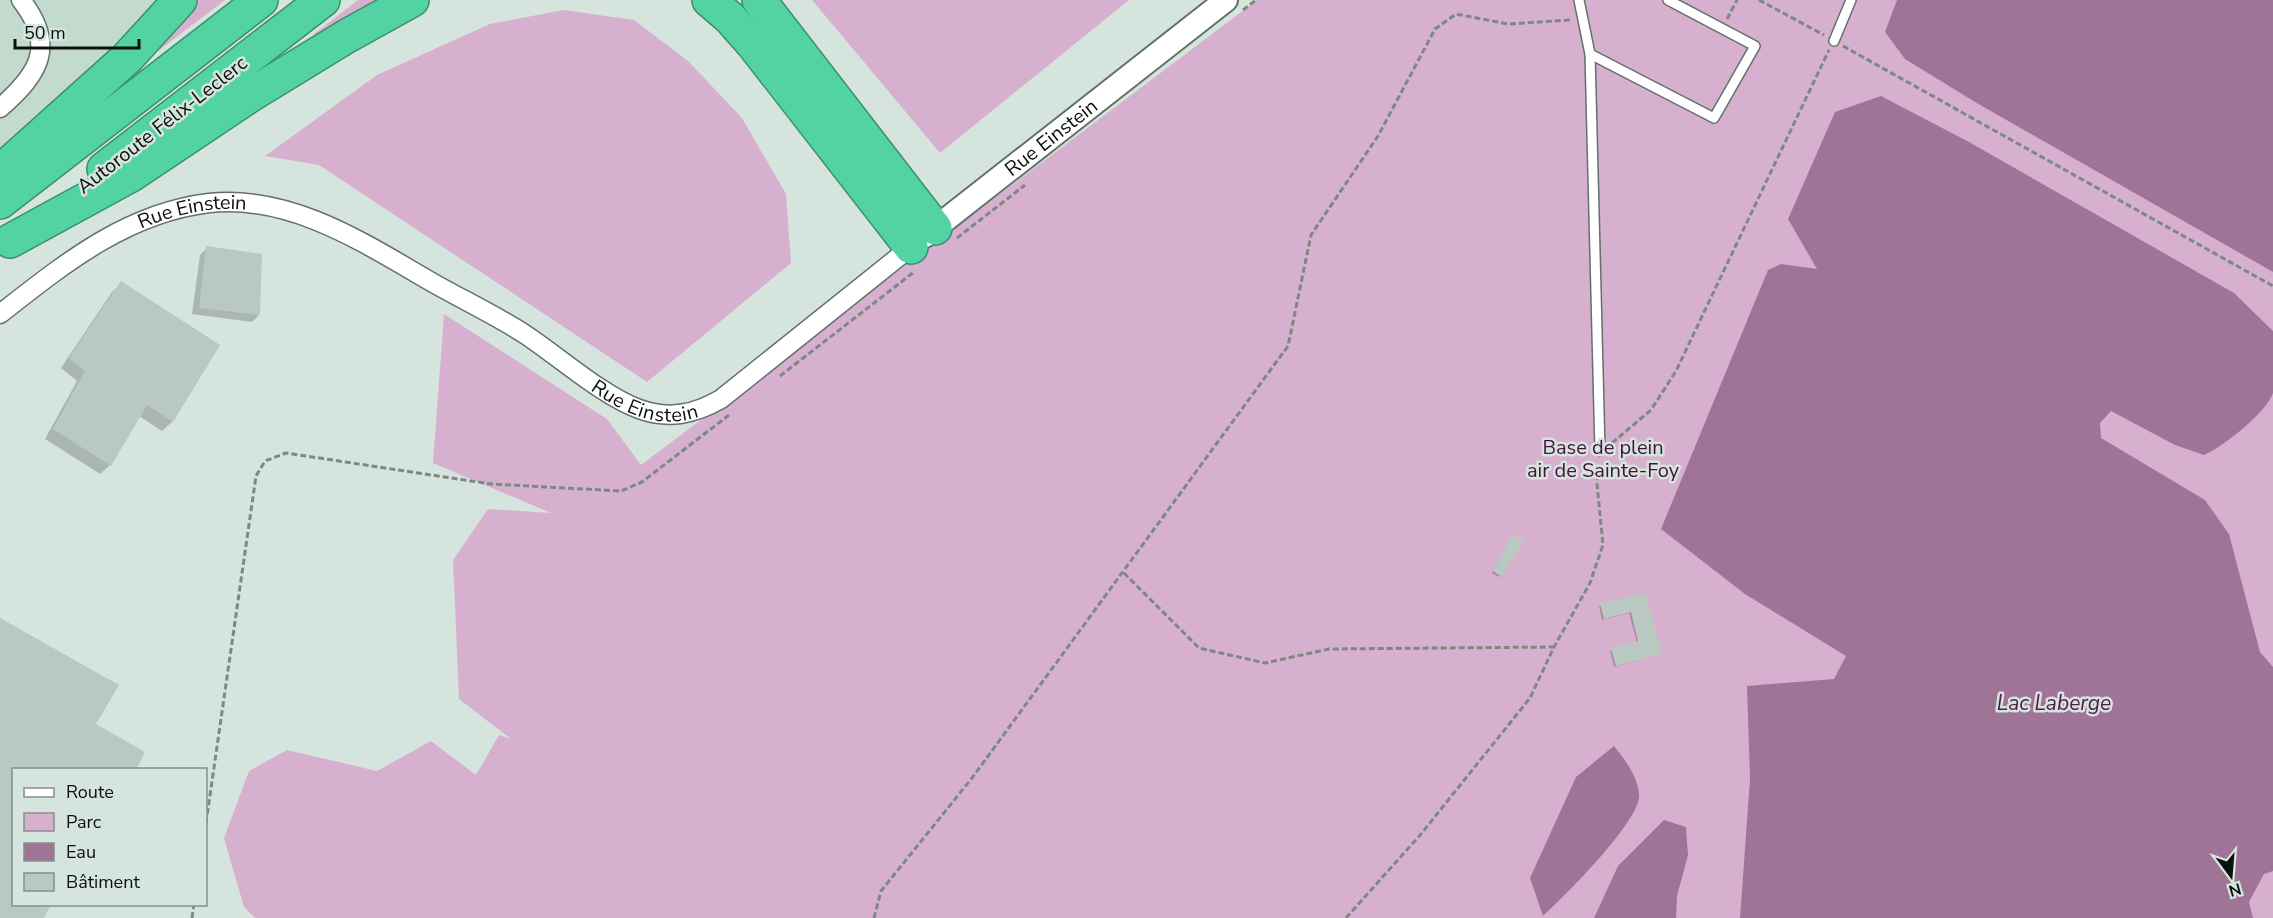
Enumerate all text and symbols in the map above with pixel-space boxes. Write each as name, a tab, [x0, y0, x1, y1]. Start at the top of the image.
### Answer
scale bar	[15, 12, 140, 50]
text: 50 m	[24, 21, 66, 45]
street label: Autoroute Félix-Leclerc	[71, 50, 253, 200]
street label: Rue Einstein	[999, 92, 1103, 182]
street label: Rue Einstein	[133, 188, 248, 235]
street label: Rue Einstein	[586, 373, 701, 428]
park label: Base de plein air de Sainte-Foy	[1527, 434, 1680, 484]
water label: Lac Laberge	[1997, 689, 2111, 717]
legend	[12, 768, 207, 906]
text: Route	[66, 780, 114, 804]
text: Parc	[66, 810, 101, 834]
text: Eau	[66, 840, 96, 864]
north arrow	[2201, 846, 2261, 906]
text: Bâtiment	[66, 870, 140, 894]
text: N	[2226, 877, 2244, 902]

